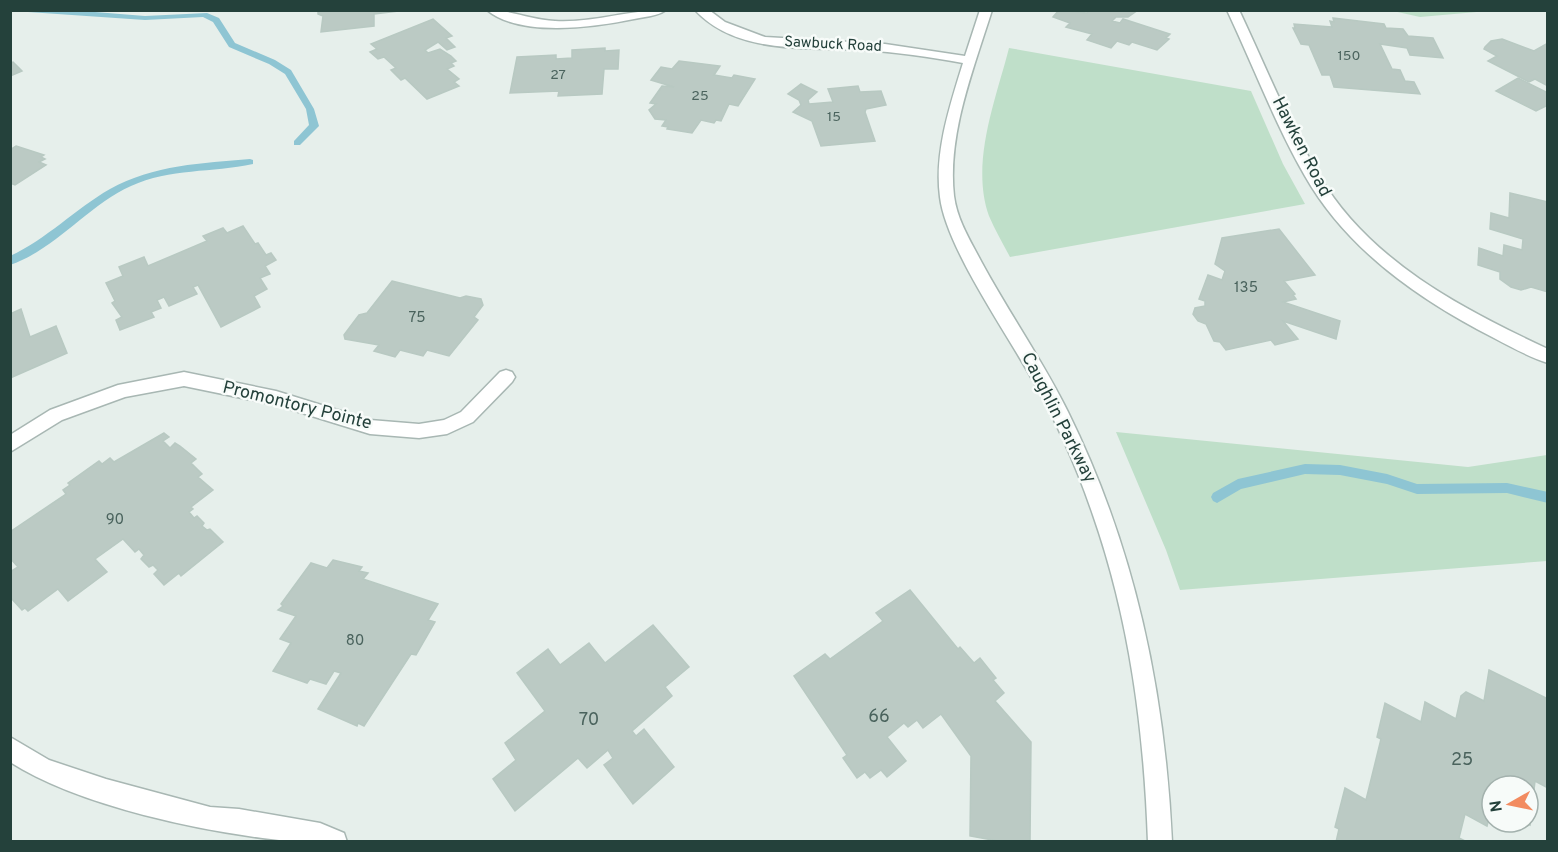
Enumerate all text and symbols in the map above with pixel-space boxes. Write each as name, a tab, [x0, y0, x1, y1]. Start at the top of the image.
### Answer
street label: Sawbuck Road	[784, 33, 882, 57]
house number: 150	[1338, 48, 1360, 65]
house number: 27	[550, 67, 566, 84]
house number: 25	[691, 88, 709, 105]
street label: Hawken Road	[1266, 93, 1336, 201]
house number: 15	[827, 109, 841, 126]
house number: 135	[1234, 279, 1258, 298]
house number: 75	[408, 309, 426, 328]
street label: Caughlin Parkway	[1015, 349, 1101, 487]
street label: Promontory Pointe	[220, 376, 374, 436]
house number: 90	[106, 511, 124, 530]
house number: 80	[346, 632, 364, 651]
house number: 66	[868, 706, 890, 729]
house number: 70	[579, 709, 599, 732]
house number: 25	[1451, 749, 1473, 772]
north arrow	[1480, 774, 1540, 834]
text: N	[1486, 799, 1508, 813]

